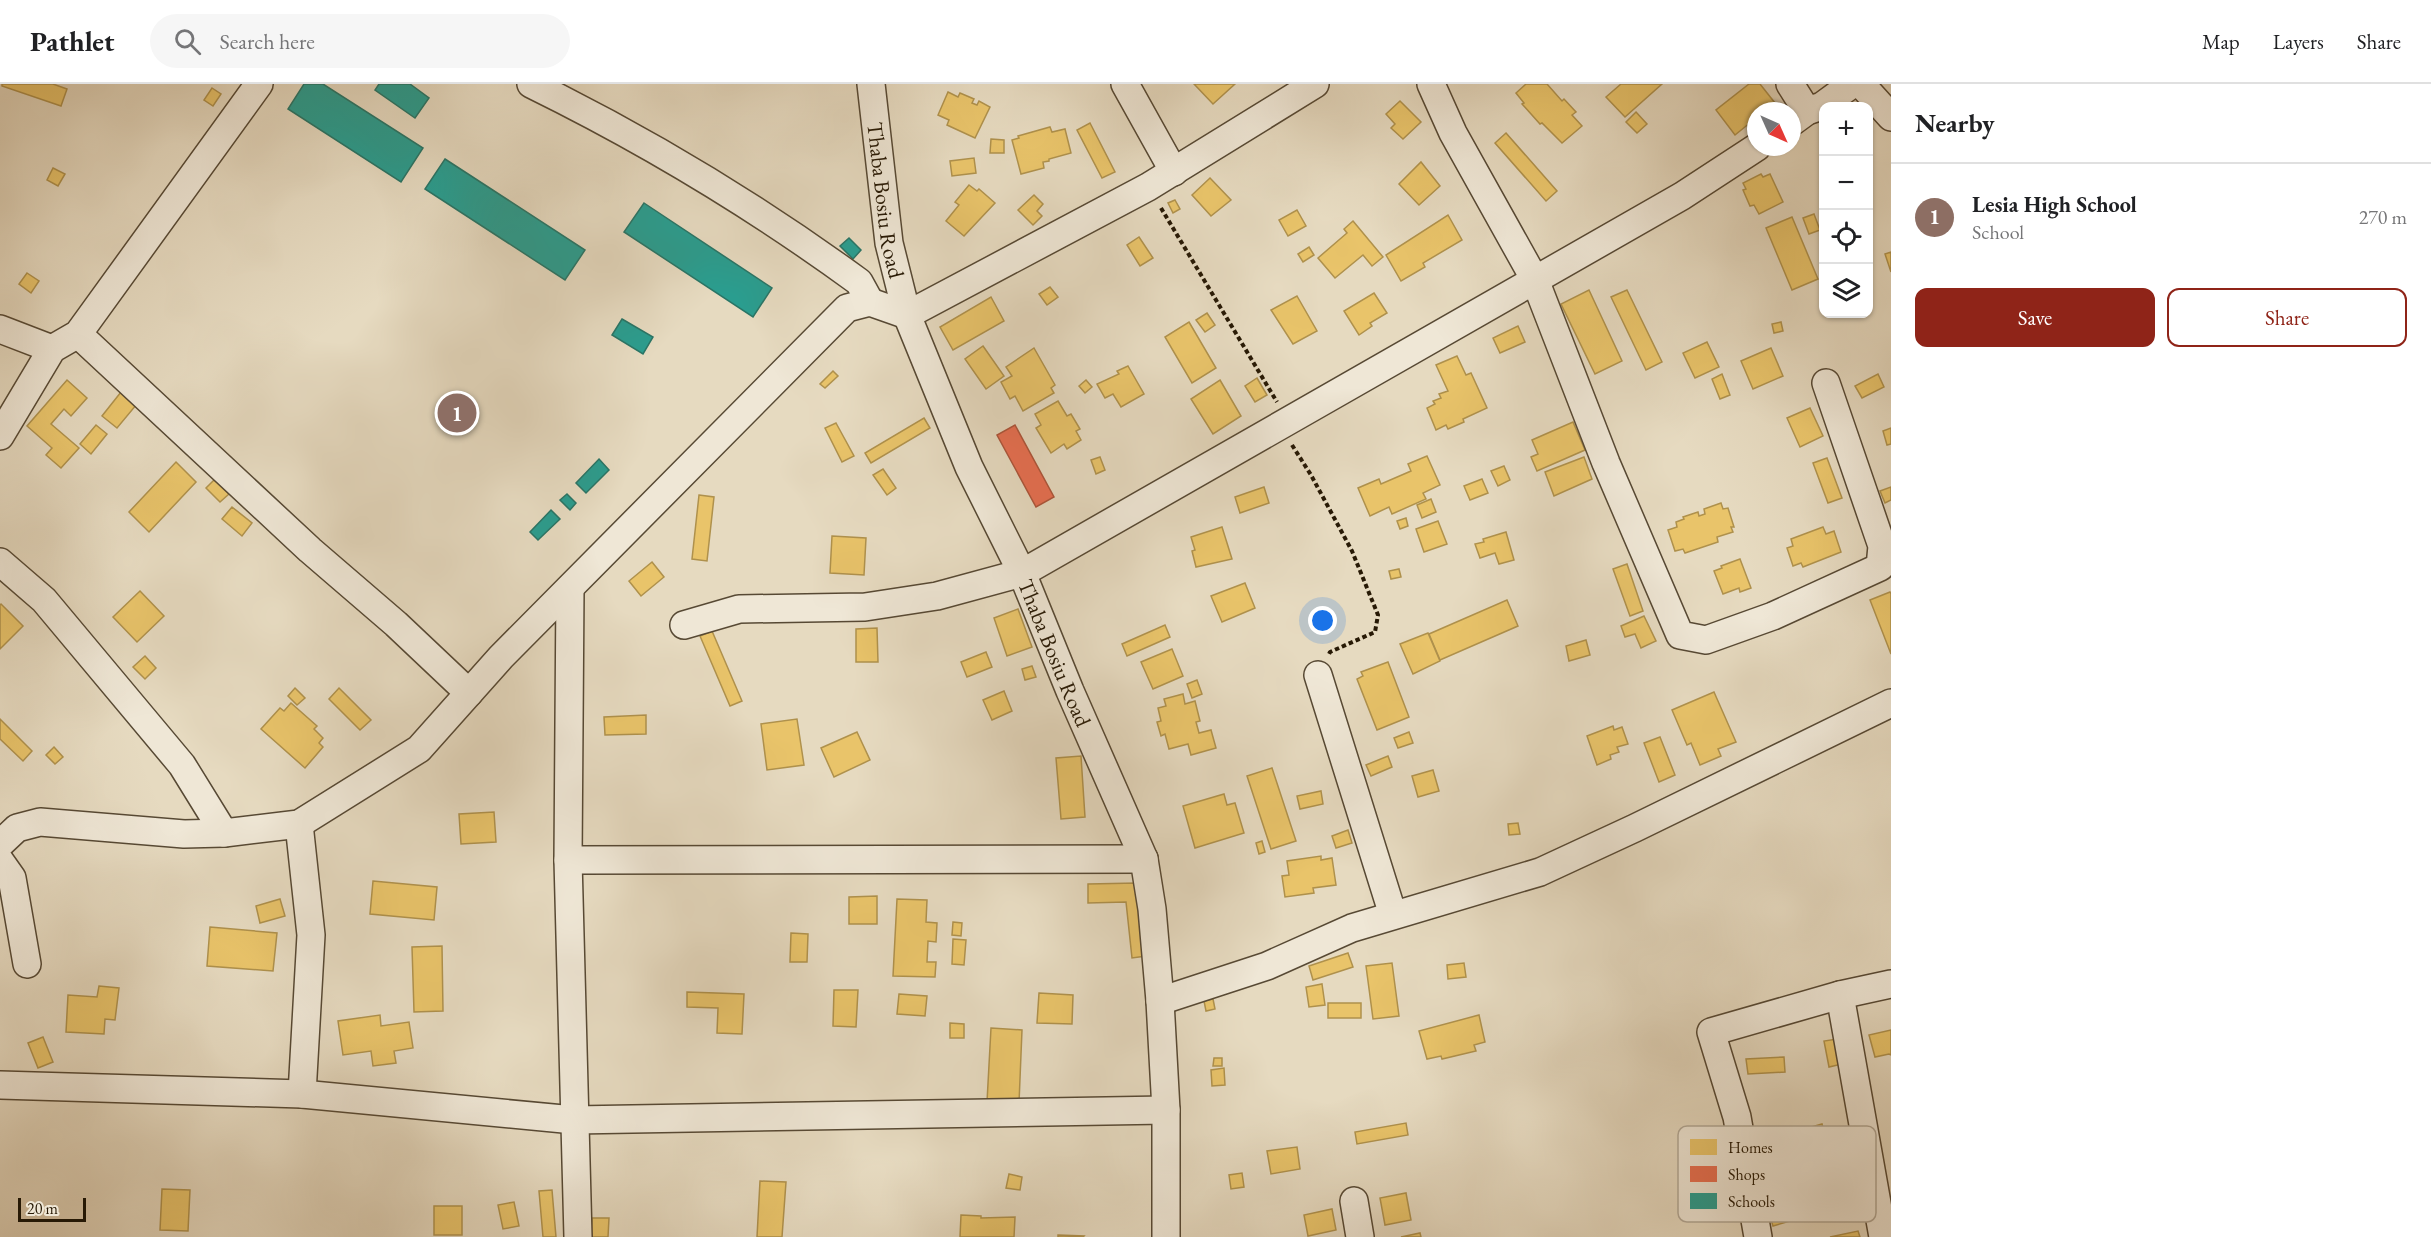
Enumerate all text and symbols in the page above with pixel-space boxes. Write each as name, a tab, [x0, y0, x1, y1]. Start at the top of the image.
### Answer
search box	[150, 14, 570, 68]
text: Pathlet	[30, 23, 114, 59]
icon: search	[171, 25, 204, 58]
text: Search here	[219, 27, 315, 56]
text: Map	[2202, 28, 2240, 55]
text: Layers	[2273, 28, 2324, 55]
text: Share	[2357, 28, 2401, 55]
north arrow	[1747, 102, 1801, 156]
map controls	[1819, 102, 1873, 318]
button: +	[1819, 102, 1873, 156]
text: Nearby	[1915, 106, 1995, 140]
street label: Thaba Bosiu Road	[860, 121, 911, 282]
button: −	[1819, 156, 1873, 210]
text: Lesia High School	[1972, 190, 2137, 219]
text: 1	[1929, 204, 1940, 230]
text: 270 m	[2359, 204, 2407, 230]
button: locate	[1819, 210, 1873, 264]
text: School	[1972, 219, 2024, 245]
button: layers	[1819, 264, 1873, 318]
button: Save	[1915, 288, 2155, 347]
button: Share	[2167, 288, 2407, 347]
pin: 1	[438, 390, 476, 436]
street label: Thaba Bosiu Road	[1011, 575, 1098, 732]
your location	[1308, 606, 1337, 635]
legend	[1678, 1126, 1876, 1222]
text: Homes	[1728, 1137, 1773, 1158]
text: Shops	[1728, 1164, 1765, 1185]
text: Schools	[1728, 1191, 1775, 1212]
scale bar	[18, 1195, 86, 1222]
text: 20 m	[27, 1198, 58, 1219]

